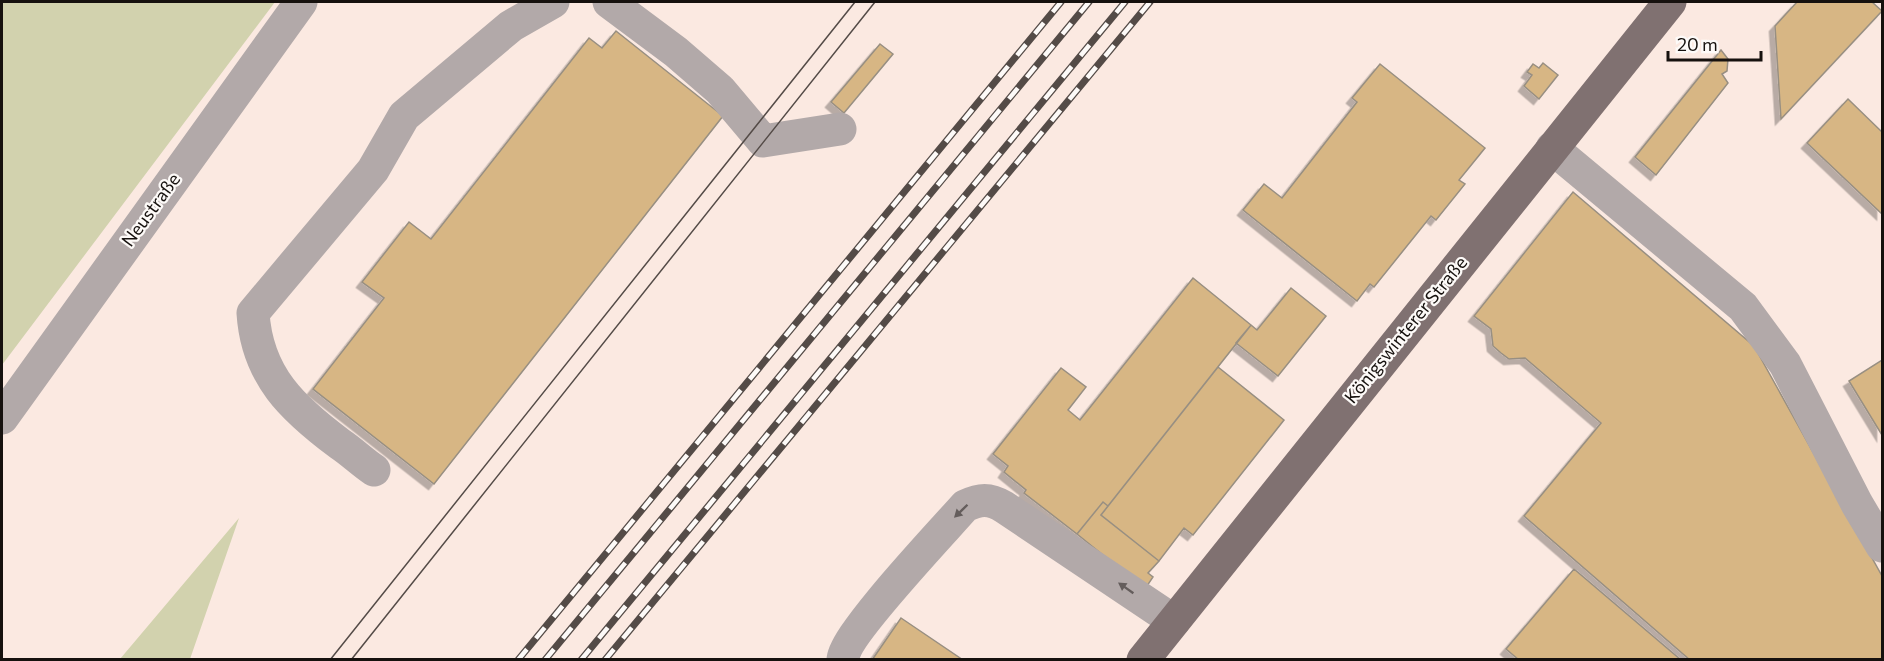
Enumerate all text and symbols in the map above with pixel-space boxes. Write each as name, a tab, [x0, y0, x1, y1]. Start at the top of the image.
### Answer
scale bar	[1668, 24, 1761, 62]
text: 20 m	[1677, 33, 1718, 55]
street label: Neustraße	[116, 168, 184, 250]
street label: Königswinterer Straße	[1339, 251, 1471, 407]
one-way arrow	[954, 504, 968, 518]
one-way arrow	[1118, 582, 1134, 594]

